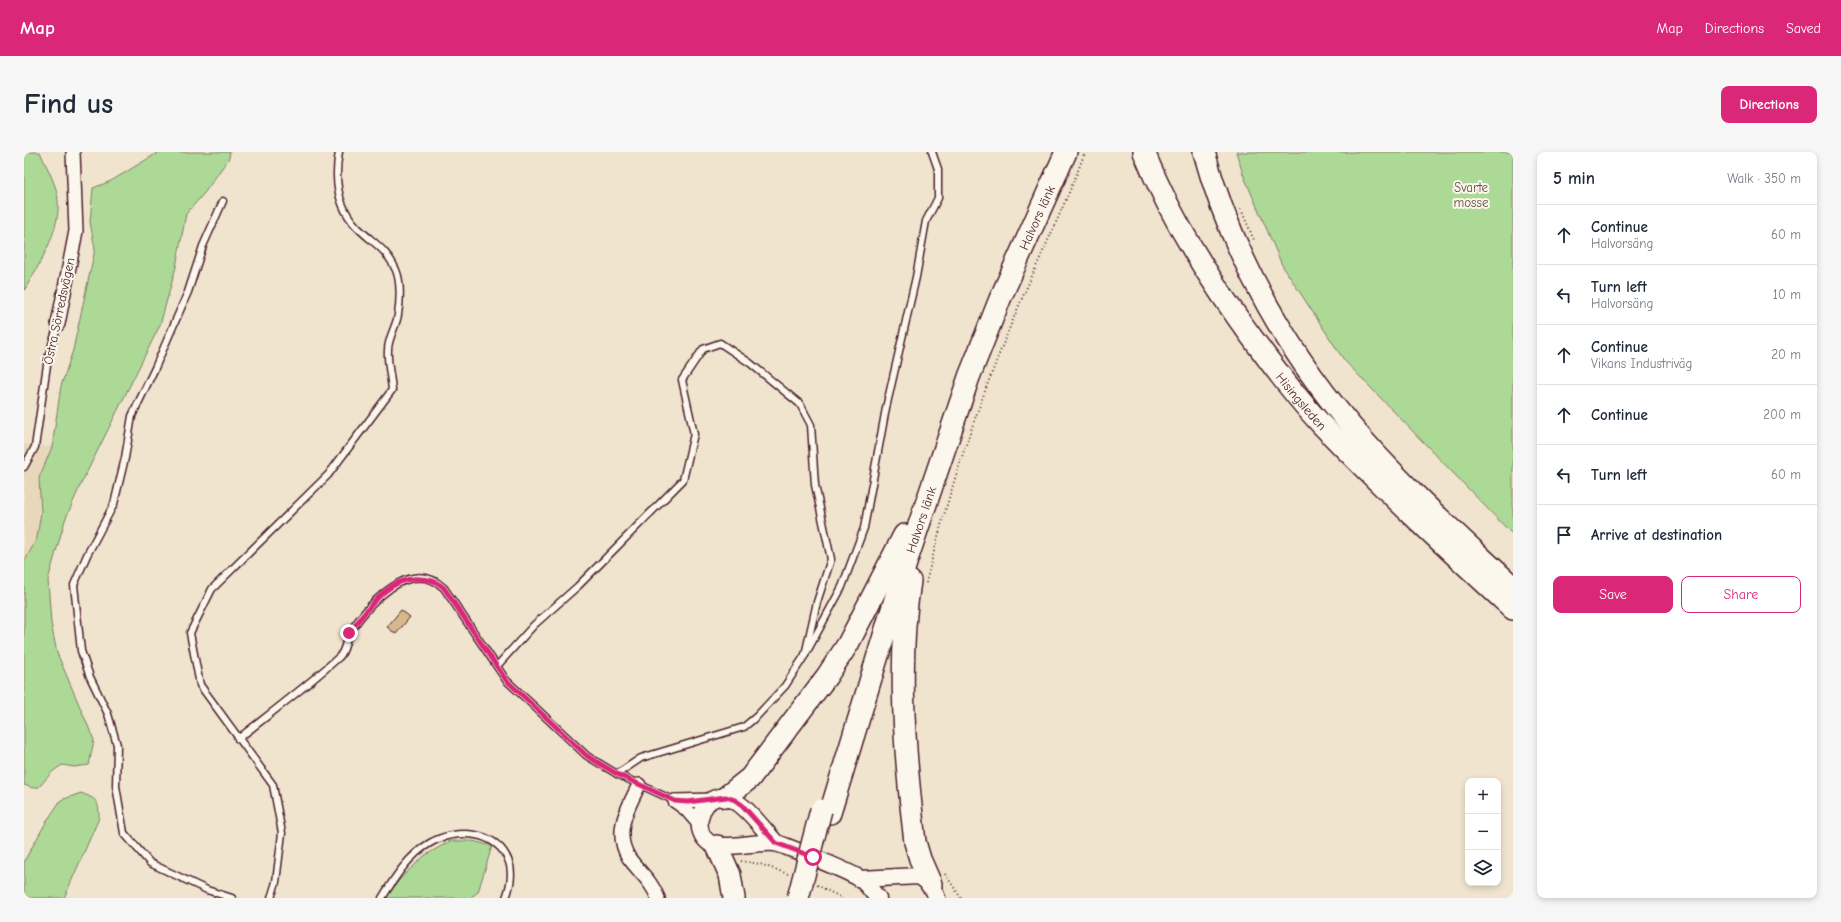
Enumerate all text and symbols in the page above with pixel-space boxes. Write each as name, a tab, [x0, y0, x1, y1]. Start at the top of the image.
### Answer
text: Map	[20, 17, 55, 39]
text: Map	[1656, 20, 1683, 37]
text: Directions	[1705, 20, 1764, 37]
text: Saved	[1786, 20, 1821, 37]
button: Directions	[1721, 86, 1817, 123]
text: Find us	[24, 88, 113, 120]
text: 5 min	[1553, 169, 1595, 188]
text: Walk · 350 m	[1727, 171, 1801, 186]
park label: Svarte mosse	[1454, 180, 1489, 210]
street label: Halvors länk	[1016, 182, 1058, 252]
text: Continue	[1591, 218, 1648, 236]
icon: ahead	[1553, 224, 1575, 246]
text: 60 m	[1771, 227, 1801, 242]
text: Halvorsäng	[1591, 236, 1653, 251]
street label: Östra Sörredsvägen	[39, 256, 78, 366]
text: Turn left	[1591, 278, 1647, 296]
icon: left	[1553, 284, 1575, 306]
text: 10 m	[1773, 287, 1801, 302]
text: Halvorsäng	[1591, 296, 1653, 311]
text: Continue	[1591, 338, 1648, 356]
icon: ahead	[1553, 344, 1575, 366]
text: 20 m	[1771, 347, 1801, 362]
text: Vikans Industriväg	[1591, 356, 1692, 371]
street label: Hisingsleden	[1273, 369, 1330, 433]
icon: ahead	[1553, 404, 1575, 426]
text: Continue	[1591, 406, 1648, 424]
text: 200 m	[1763, 407, 1801, 422]
icon: left	[1553, 464, 1575, 486]
text: Turn left	[1591, 466, 1647, 484]
text: 60 m	[1771, 467, 1801, 482]
street label: Halvors länk	[902, 484, 939, 555]
icon: arrive	[1553, 524, 1575, 546]
text: Arrive at destination	[1591, 526, 1722, 544]
button: Save	[1553, 576, 1673, 613]
button: Share	[1681, 576, 1801, 613]
route end	[340, 624, 358, 642]
map controls	[1465, 778, 1501, 886]
button: +	[1465, 778, 1501, 814]
button: −	[1465, 814, 1501, 850]
route start	[804, 848, 822, 866]
button: layers	[1465, 850, 1501, 886]

